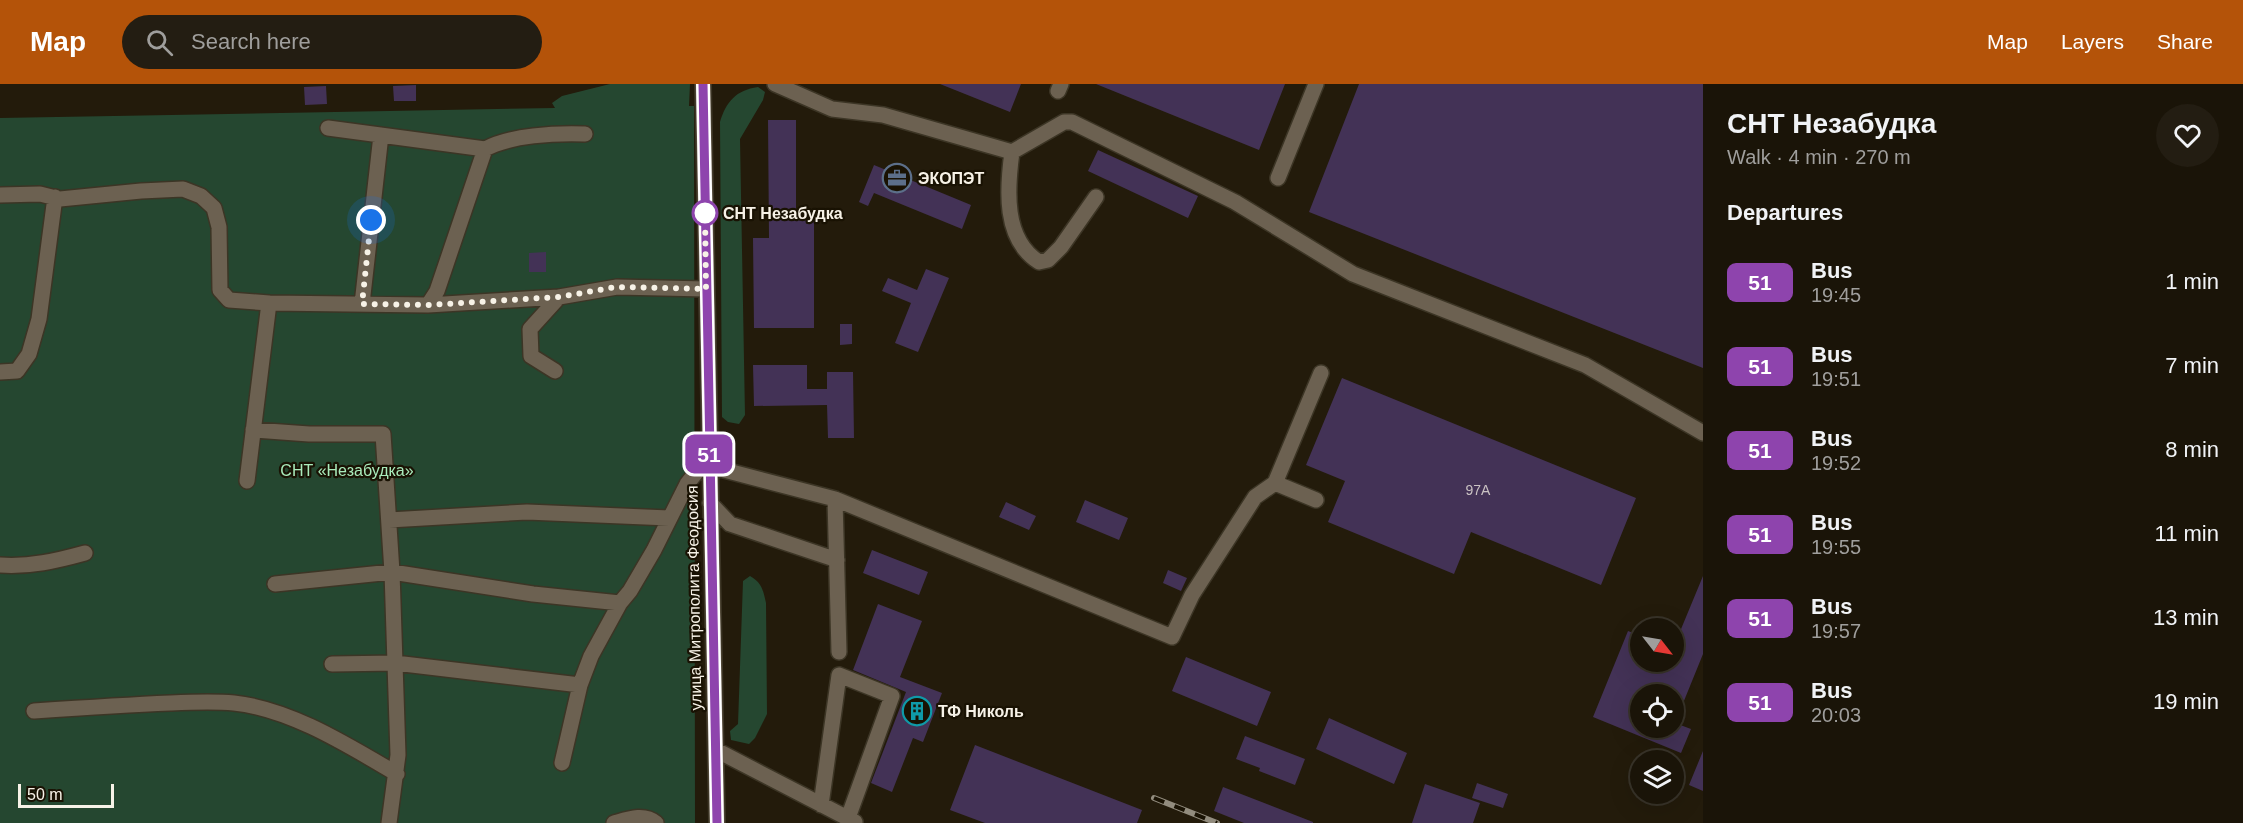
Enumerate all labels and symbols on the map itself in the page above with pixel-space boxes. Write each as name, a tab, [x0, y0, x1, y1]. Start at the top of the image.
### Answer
office icon: ЭКОПЭТ	[881, 162, 913, 194]
place label: ЭКОПЭТ	[918, 170, 984, 187]
marker: СНТ Незабудка	[692, 200, 718, 226]
your location	[356, 205, 386, 235]
place label: СНТ Незабудка	[723, 205, 843, 222]
line badge: 51	[682, 434, 736, 473]
park label: СНТ «Незабудка»	[280, 462, 414, 479]
house number: 97А	[1466, 482, 1491, 498]
street label: улица Митрополита Феодосия	[684, 485, 704, 711]
north arrow	[1630, 618, 1684, 672]
building icon: ТФ Николь	[901, 695, 933, 727]
place label: ТФ Николь	[938, 703, 1024, 720]
scale bar	[18, 781, 114, 808]

